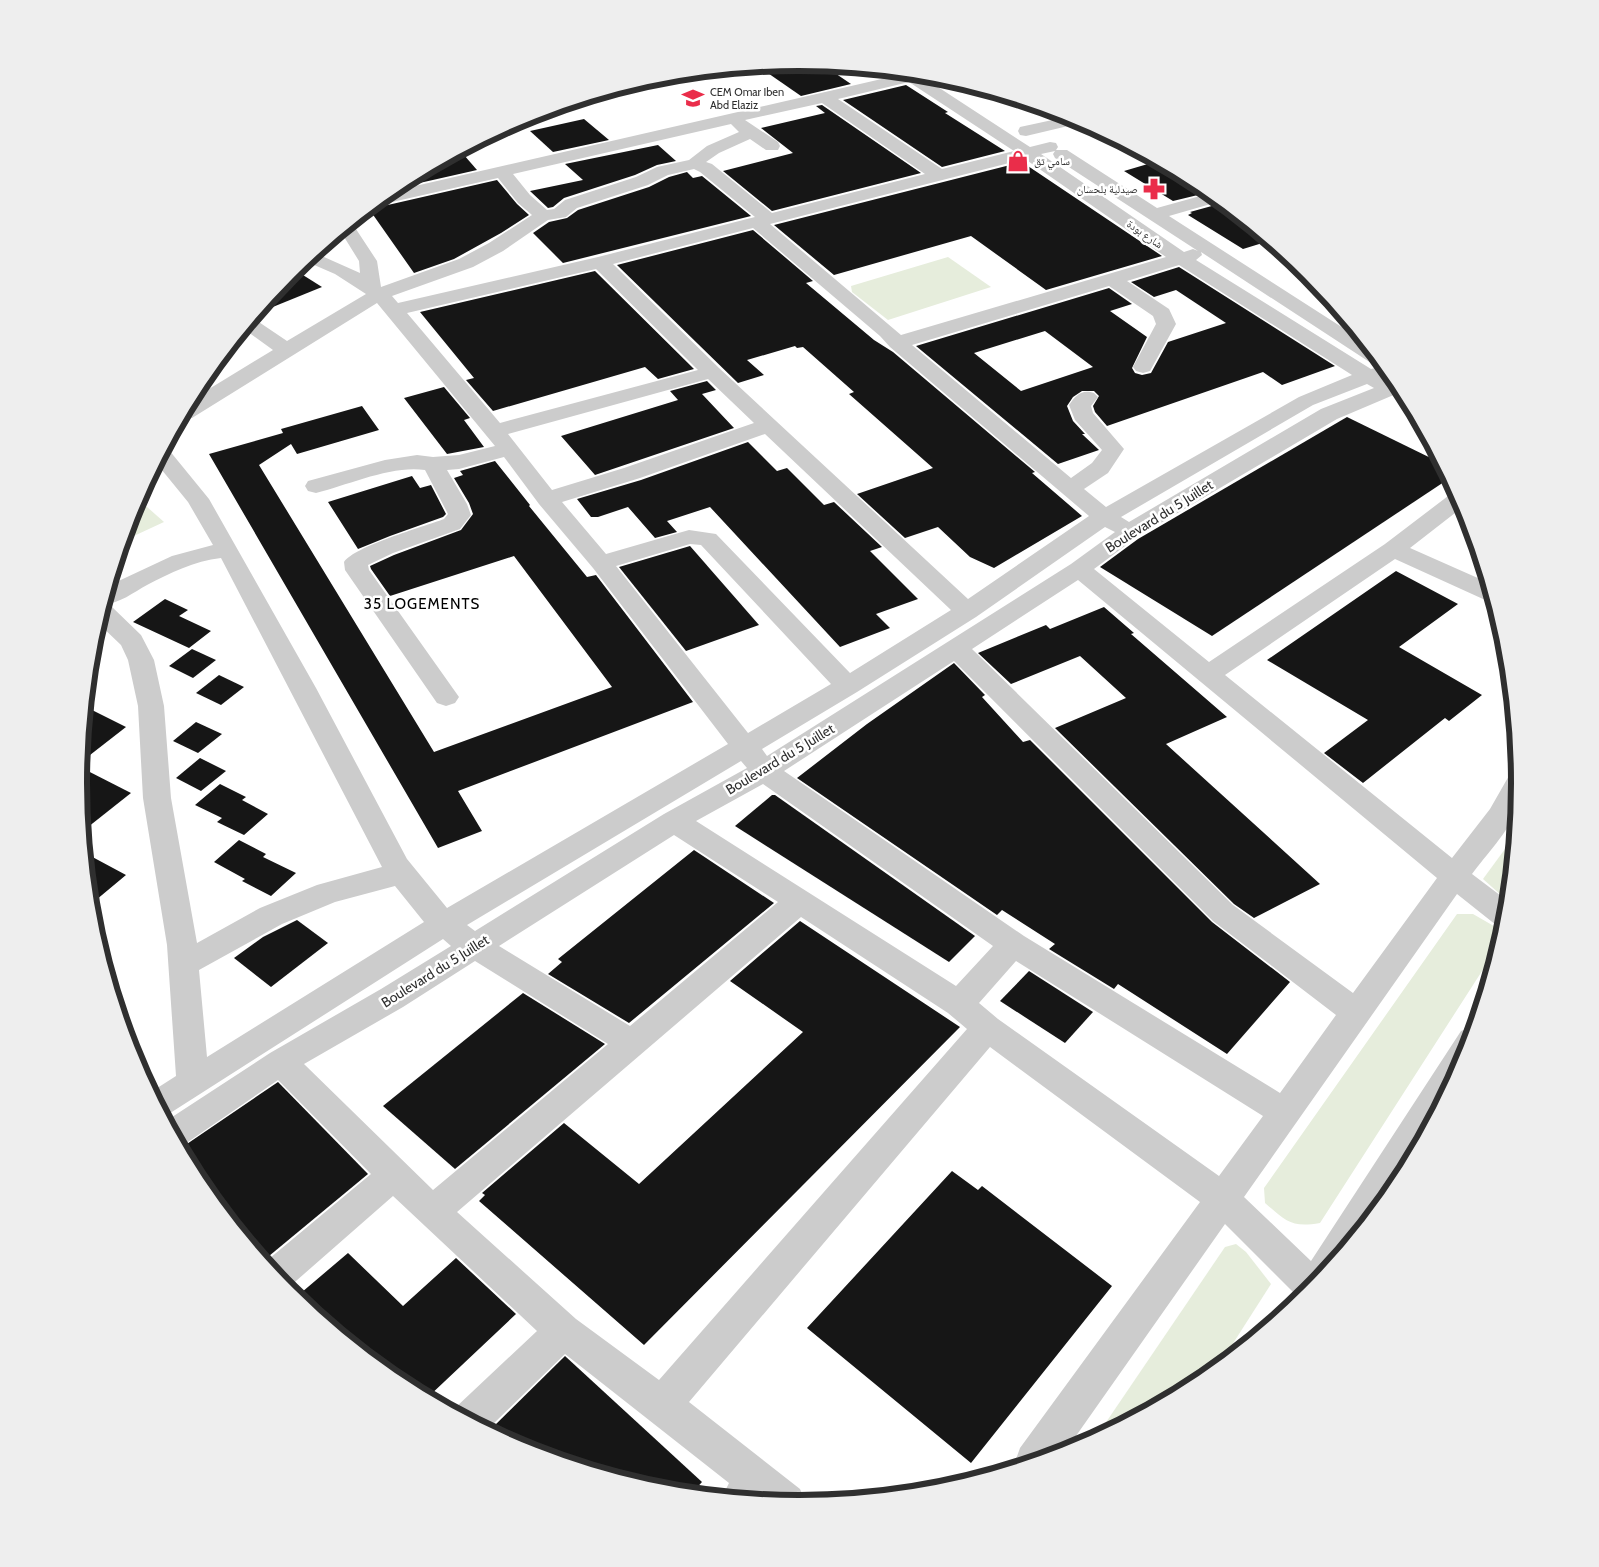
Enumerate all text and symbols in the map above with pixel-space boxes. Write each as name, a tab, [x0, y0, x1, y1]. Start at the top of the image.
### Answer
school or university icon: CEM Omar Iben Abd Elaziz	[680, 85, 706, 111]
place label: CEM Omar Iben Abd Elaziz	[710, 85, 784, 112]
shop icon: سامي تق	[1005, 148, 1031, 174]
place label: سامي تق	[1034, 154, 1070, 170]
pharmacy icon: صيدلية بلحسان	[1141, 176, 1167, 202]
place label: صيدلية بلحسان	[1077, 182, 1138, 196]
street label: شارع بودة	[1124, 217, 1166, 251]
street label: Boulevard du 5 Juillet	[1102, 475, 1216, 556]
district label: 35 LOGEMENTS	[364, 595, 480, 613]
street label: Boulevard du 5 Juillet	[722, 719, 838, 799]
street label: Boulevard du 5 Juillet	[378, 930, 492, 1011]

